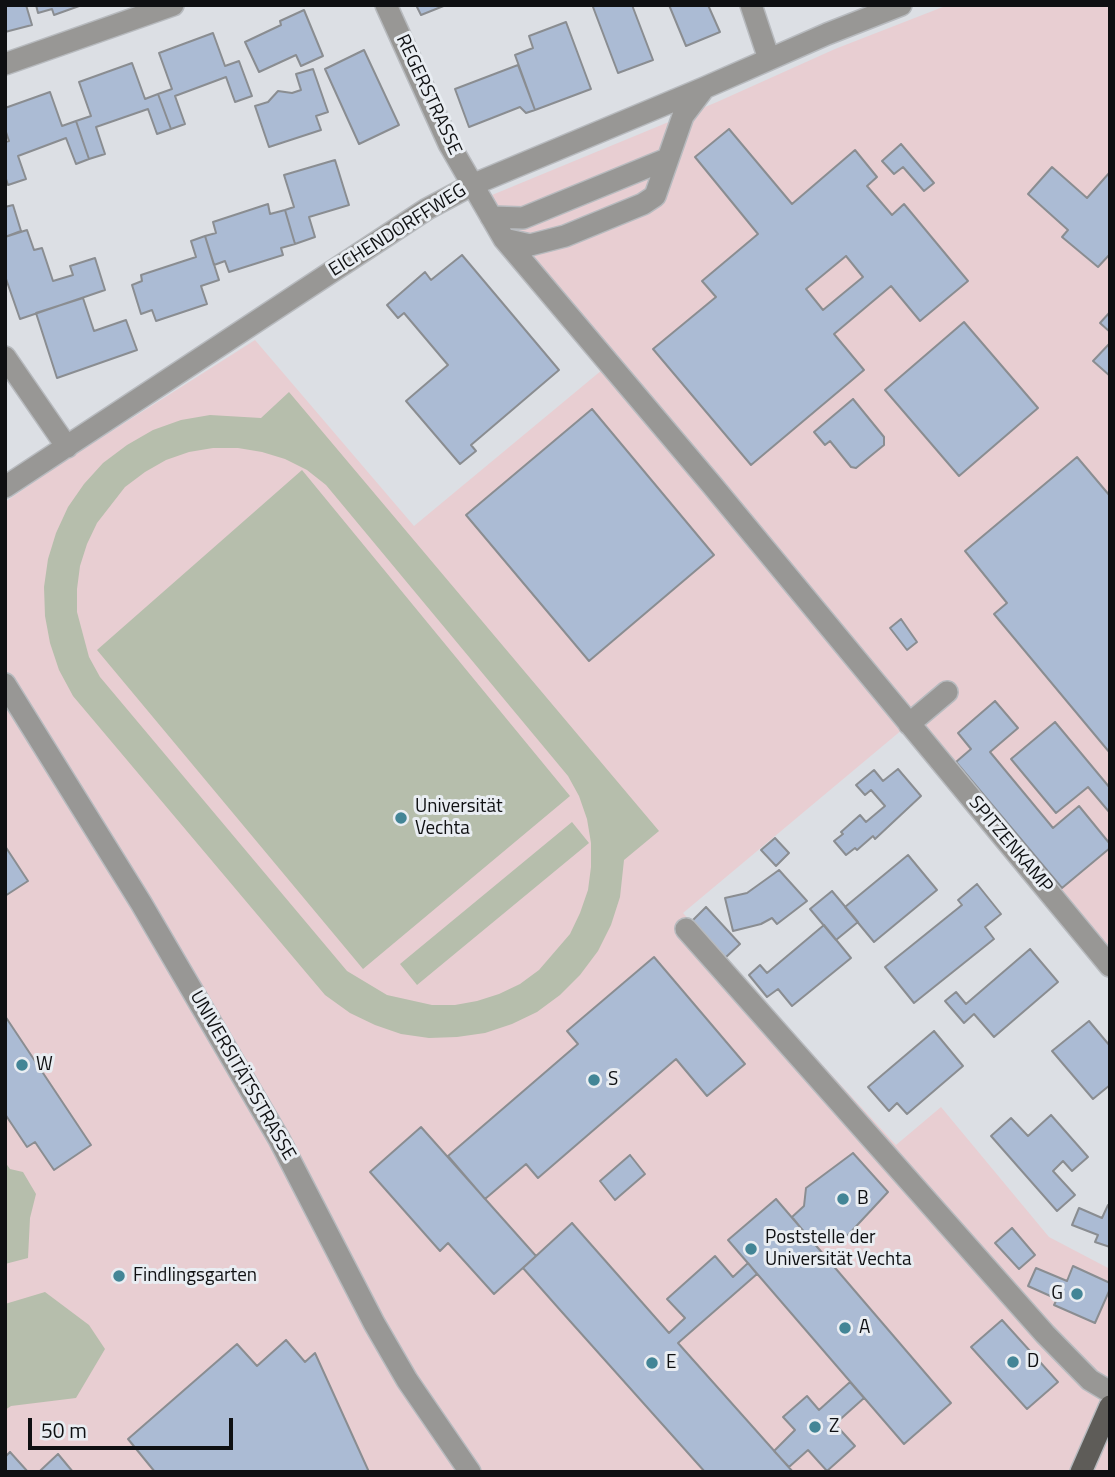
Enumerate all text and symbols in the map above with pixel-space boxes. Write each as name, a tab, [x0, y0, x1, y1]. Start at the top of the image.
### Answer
street label: REGERSTRASSE	[390, 31, 466, 159]
street label: EICHENDORFFWEG	[325, 180, 471, 282]
street label: SPITZENKAMP	[963, 792, 1057, 898]
place label: Universität Vechta	[415, 796, 503, 840]
marker: Universität Vechta	[393, 810, 409, 826]
street label: UNIVERSITÄTSSTRASSE	[184, 987, 300, 1165]
place label: W	[36, 1054, 53, 1076]
marker: W	[14, 1057, 30, 1073]
place label: S	[608, 1069, 618, 1091]
marker: S	[586, 1072, 602, 1088]
place label: B	[857, 1188, 869, 1210]
marker: B	[835, 1191, 851, 1207]
place label: Poststelle der Universität Vechta	[765, 1227, 911, 1271]
marker: Poststelle der Universität Vechta	[743, 1241, 759, 1257]
place label: Findlingsgarten	[133, 1265, 257, 1287]
marker: Findlingsgarten	[111, 1268, 127, 1284]
place label: G	[1051, 1283, 1063, 1305]
marker: G	[1069, 1286, 1085, 1302]
place label: A	[859, 1317, 870, 1339]
marker: A	[837, 1320, 853, 1336]
place label: D	[1027, 1351, 1039, 1373]
place label: E	[666, 1352, 677, 1374]
marker: D	[1005, 1354, 1021, 1370]
marker: E	[644, 1355, 660, 1371]
scale bar	[32, 1404, 236, 1448]
text: 50 m	[41, 1414, 87, 1446]
place label: Z	[829, 1416, 839, 1438]
marker: Z	[807, 1419, 823, 1435]

